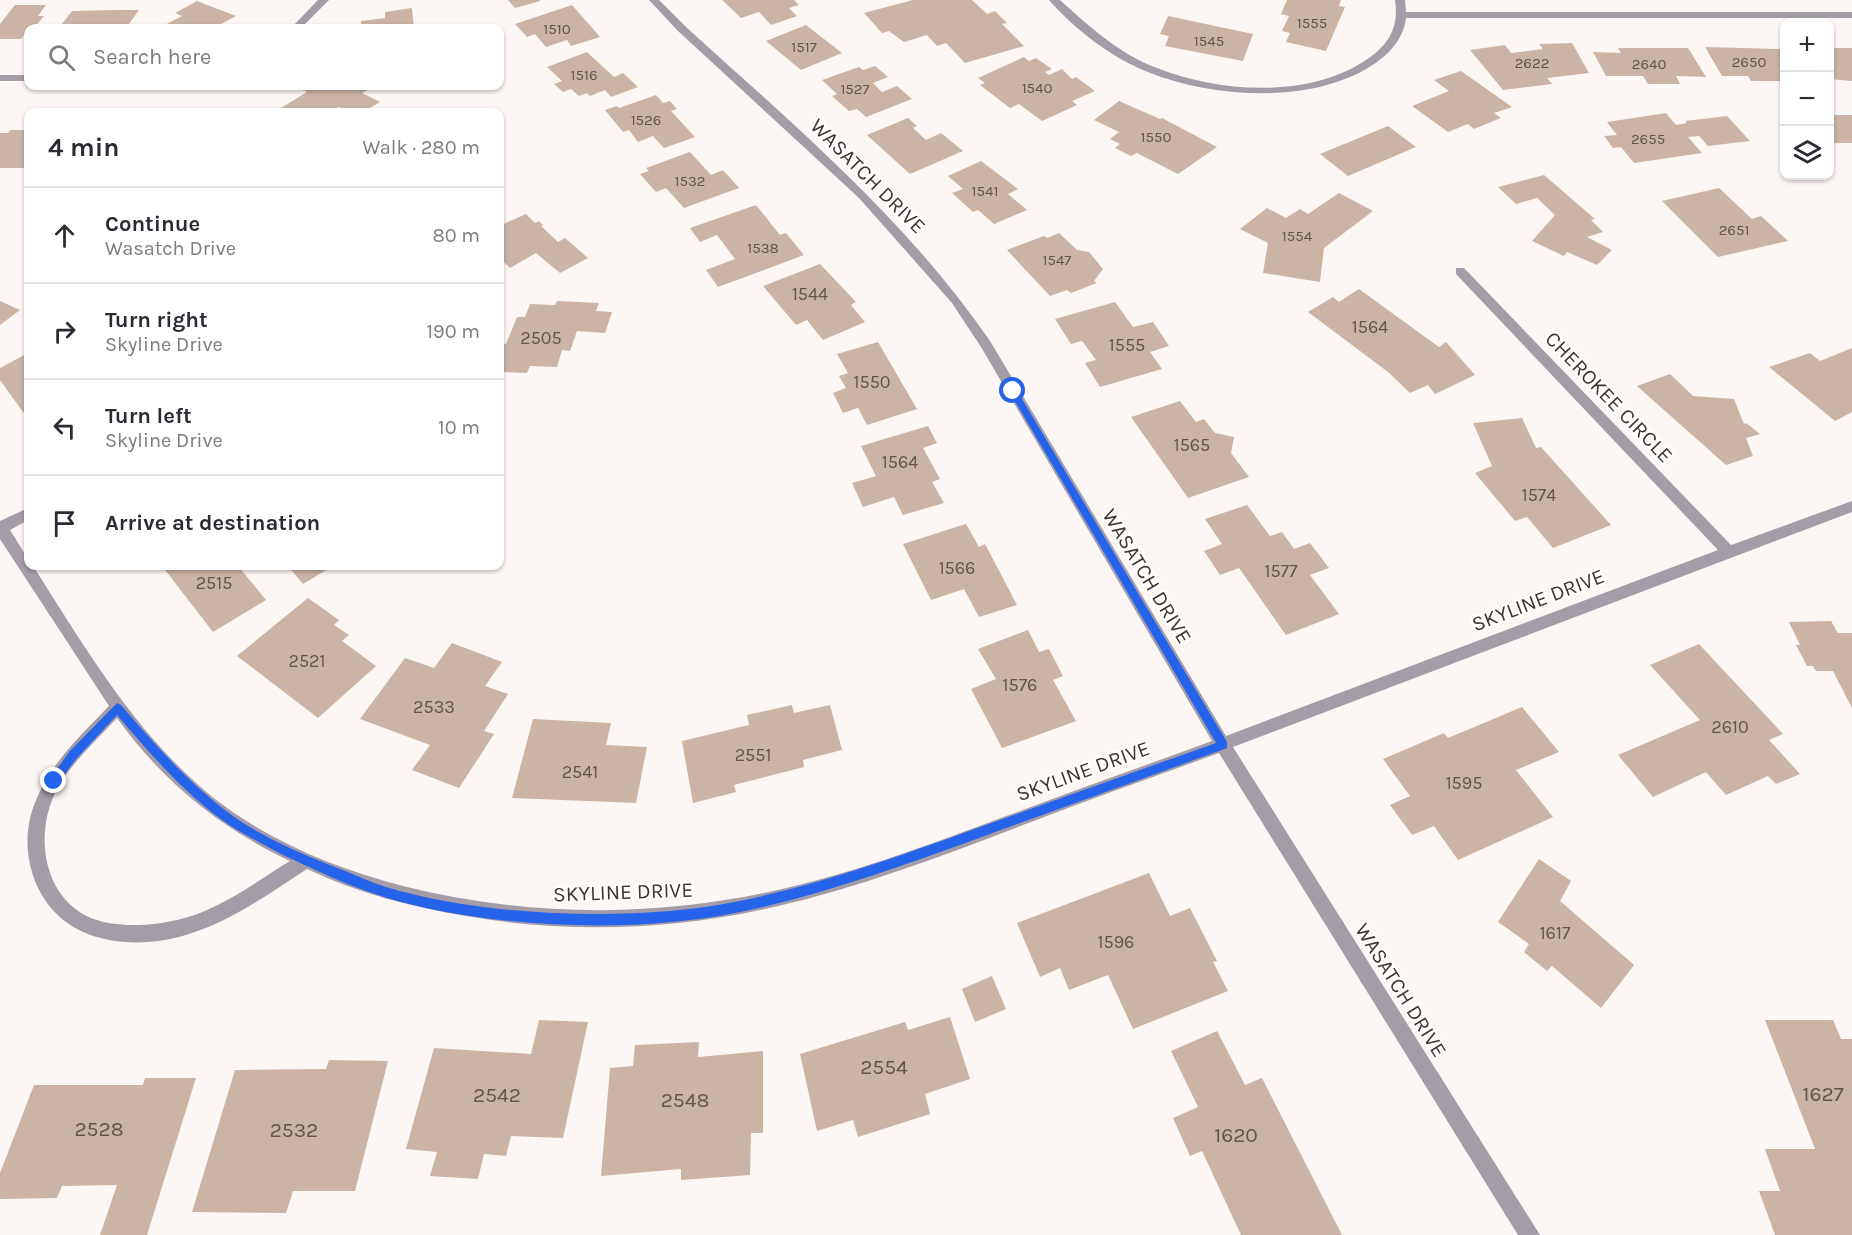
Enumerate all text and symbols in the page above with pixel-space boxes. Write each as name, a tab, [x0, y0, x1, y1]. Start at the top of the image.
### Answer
house number: 1555	[1297, 14, 1327, 32]
map controls	[1780, 18, 1834, 180]
button: +	[1780, 18, 1834, 72]
house number: 1510	[543, 20, 571, 38]
search box	[24, 24, 504, 90]
house number: 1545	[1194, 32, 1224, 50]
house number: 1517	[791, 38, 817, 56]
icon: search	[45, 41, 78, 74]
text: Search here	[93, 44, 211, 70]
house number: 2650	[1732, 53, 1766, 71]
house number: 2622	[1515, 54, 1549, 72]
house number: 2640	[1632, 55, 1666, 73]
house number: 1516	[571, 66, 597, 84]
button: −	[1780, 72, 1834, 126]
house number: 1540	[1022, 79, 1052, 97]
house number: 1527	[840, 80, 870, 98]
house number: 1526	[631, 111, 661, 129]
street label: WASATCH DRIVE	[806, 114, 930, 238]
button: layers	[1780, 126, 1834, 180]
house number: 1550	[1141, 128, 1171, 146]
house number: 2655	[1631, 130, 1665, 148]
text: 4 min	[48, 132, 119, 163]
text: Walk · 280 m	[363, 136, 480, 159]
house number: 1532	[675, 172, 705, 190]
house number: 1541	[972, 182, 998, 200]
text: Continue	[105, 211, 200, 237]
icon: ahead	[48, 219, 81, 252]
house number: 2651	[1719, 221, 1749, 239]
text: 80 m	[432, 224, 480, 247]
house number: 1554	[1282, 227, 1313, 245]
text: Wasatch Drive	[105, 237, 236, 260]
house number: 1538	[747, 239, 779, 257]
house number: 1547	[1043, 251, 1071, 269]
house number: 1544	[792, 283, 828, 305]
text: Turn right	[105, 307, 208, 333]
icon: right	[48, 315, 81, 348]
house number: 1564	[1352, 316, 1388, 338]
text: 190 m	[426, 320, 480, 343]
house number: 2505	[520, 327, 562, 349]
street label: CHEROKEE CIRCLE	[1540, 327, 1678, 467]
text: Skyline Drive	[105, 333, 223, 356]
house number: 1555	[1109, 334, 1145, 356]
house number: 1550	[854, 371, 890, 393]
route start	[999, 377, 1025, 403]
text: Turn left	[105, 403, 192, 429]
icon: left	[48, 411, 81, 444]
text: 10 m	[438, 416, 480, 439]
text: Skyline Drive	[105, 429, 223, 452]
house number: 1565	[1174, 434, 1210, 456]
house number: 1564	[882, 451, 918, 473]
house number: 1574	[1522, 484, 1556, 506]
street label: WASATCH DRIVE	[1097, 504, 1197, 648]
icon: arrive	[48, 507, 81, 540]
text: Arrive at destination	[105, 510, 320, 536]
house number: 1566	[939, 557, 975, 579]
house number: 1577	[1264, 560, 1298, 582]
street label: SKYLINE DRIVE	[1468, 564, 1608, 636]
house number: 2515	[196, 572, 232, 594]
house number: 2521	[289, 650, 325, 672]
house number: 1576	[1003, 674, 1037, 696]
house number: 2533	[413, 696, 455, 718]
house number: 2610	[1711, 716, 1749, 738]
street label: SKYLINE DRIVE	[1013, 736, 1153, 806]
house number: 2551	[735, 744, 771, 766]
house number: 2541	[562, 761, 598, 783]
route end	[40, 767, 66, 793]
house number: 1595	[1446, 772, 1482, 794]
street label: SKYLINE DRIVE	[553, 878, 693, 906]
street label: WASATCH DRIVE	[1350, 919, 1452, 1061]
house number: 1617	[1540, 922, 1571, 944]
house number: 1596	[1098, 931, 1134, 953]
house number: 2554	[860, 1055, 908, 1079]
house number: 1627	[1803, 1082, 1844, 1106]
house number: 2542	[473, 1083, 521, 1107]
house number: 2548	[661, 1088, 709, 1112]
house number: 2528	[74, 1117, 124, 1141]
house number: 2532	[270, 1118, 318, 1142]
house number: 1620	[1214, 1123, 1258, 1147]

